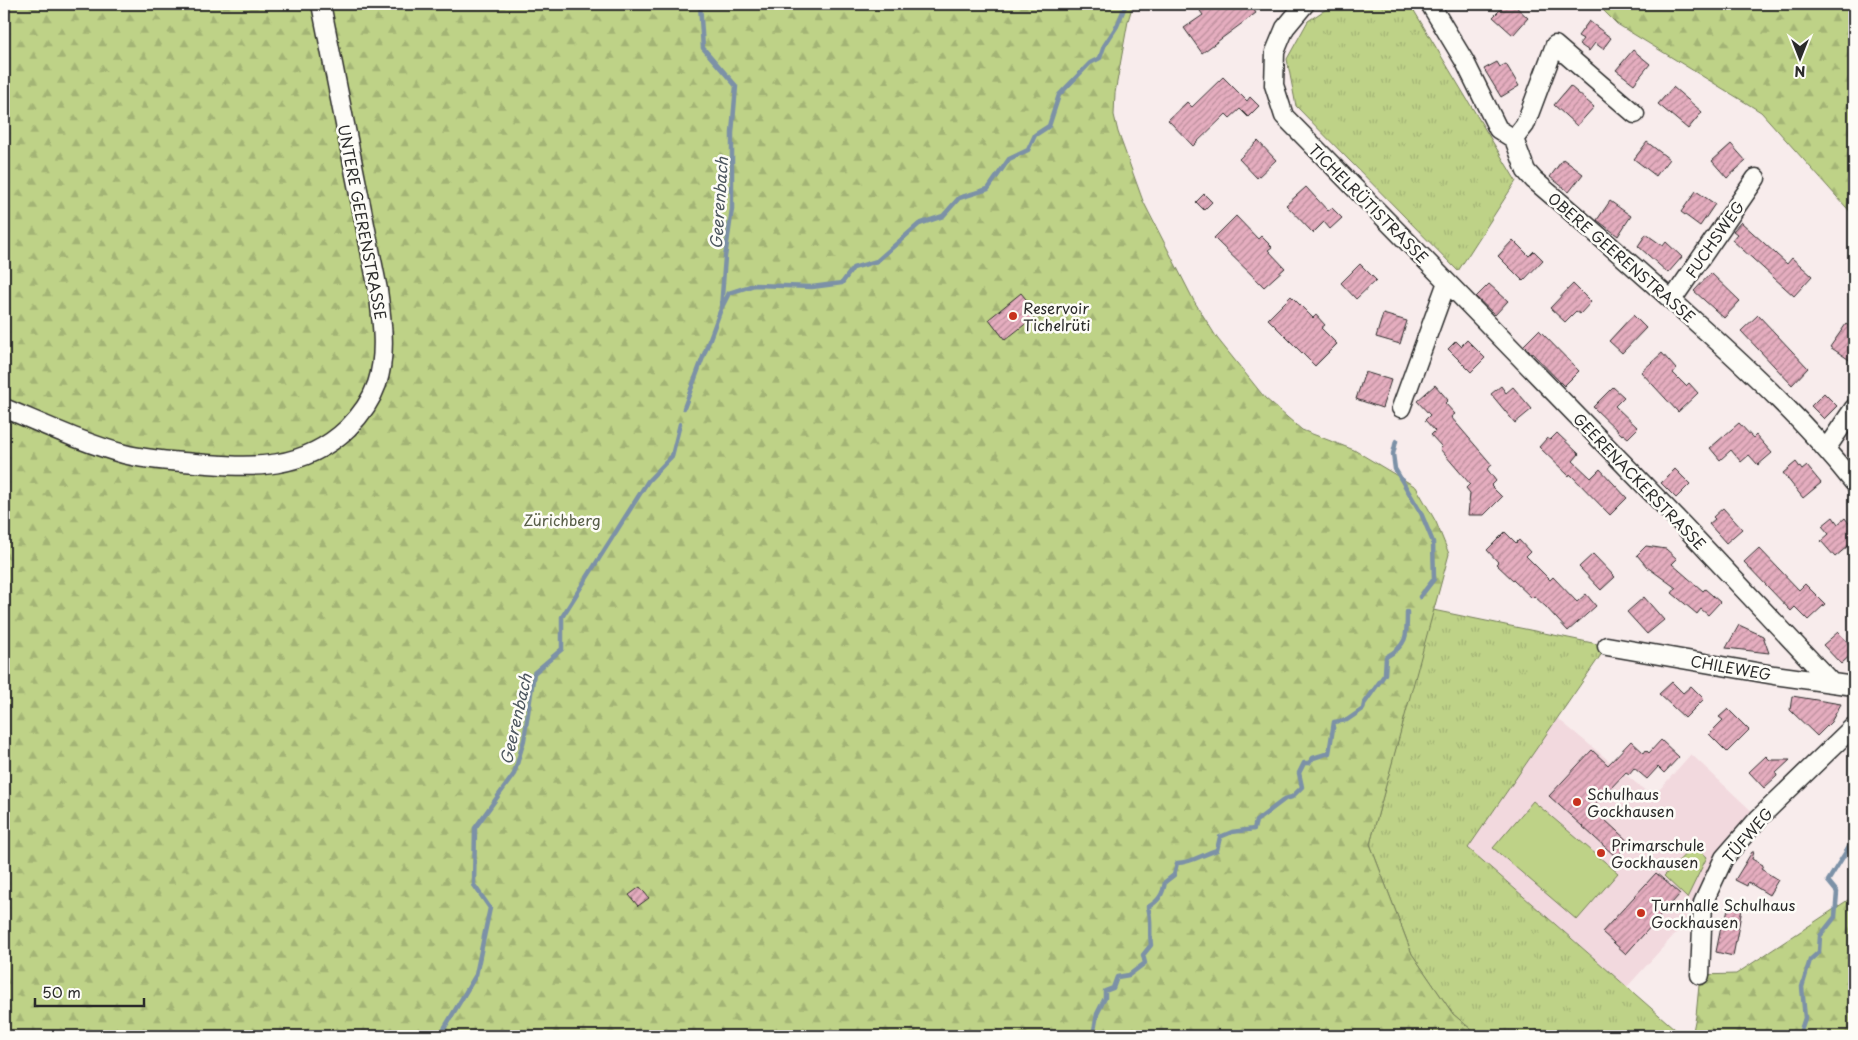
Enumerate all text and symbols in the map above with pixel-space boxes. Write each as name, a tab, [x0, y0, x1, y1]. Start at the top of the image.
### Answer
north arrow	[1776, 32, 1826, 82]
text: N	[1794, 61, 1806, 82]
street label: UNTERE GEERENSTRASSE	[333, 122, 393, 322]
street label: TICHELRÜTISTRASSE	[1304, 138, 1434, 268]
water label: Geerenbach	[703, 155, 733, 250]
street label: OBERE GEERENSTRASSE	[1543, 186, 1701, 328]
street label: FUCHSWEG	[1679, 196, 1749, 282]
place label: Reservoir Tichelrüti	[1023, 296, 1091, 336]
marker: Reservoir Tichelrüti	[1007, 310, 1019, 322]
street label: GEERENACKERSTRASSE	[1568, 407, 1712, 555]
park label: Zürichberg	[523, 508, 601, 531]
street label: CHILEWEG	[1689, 649, 1773, 685]
water label: Geerenbach	[493, 671, 537, 767]
place label: Schulhaus Gockhausen	[1587, 782, 1674, 822]
marker: Schulhaus Gockhausen	[1571, 796, 1583, 808]
street label: TÜFWEG	[1716, 802, 1778, 868]
place label: Primarschule Gockhausen	[1611, 833, 1704, 873]
marker: Primarschule Gockhausen	[1595, 847, 1607, 859]
place label: Turnhalle Schulhaus Gockhausen	[1651, 893, 1795, 933]
marker: Turnhalle Schulhaus Gockhausen	[1635, 907, 1647, 919]
scale bar	[35, 975, 144, 1007]
text: 50 m	[42, 980, 81, 1003]

